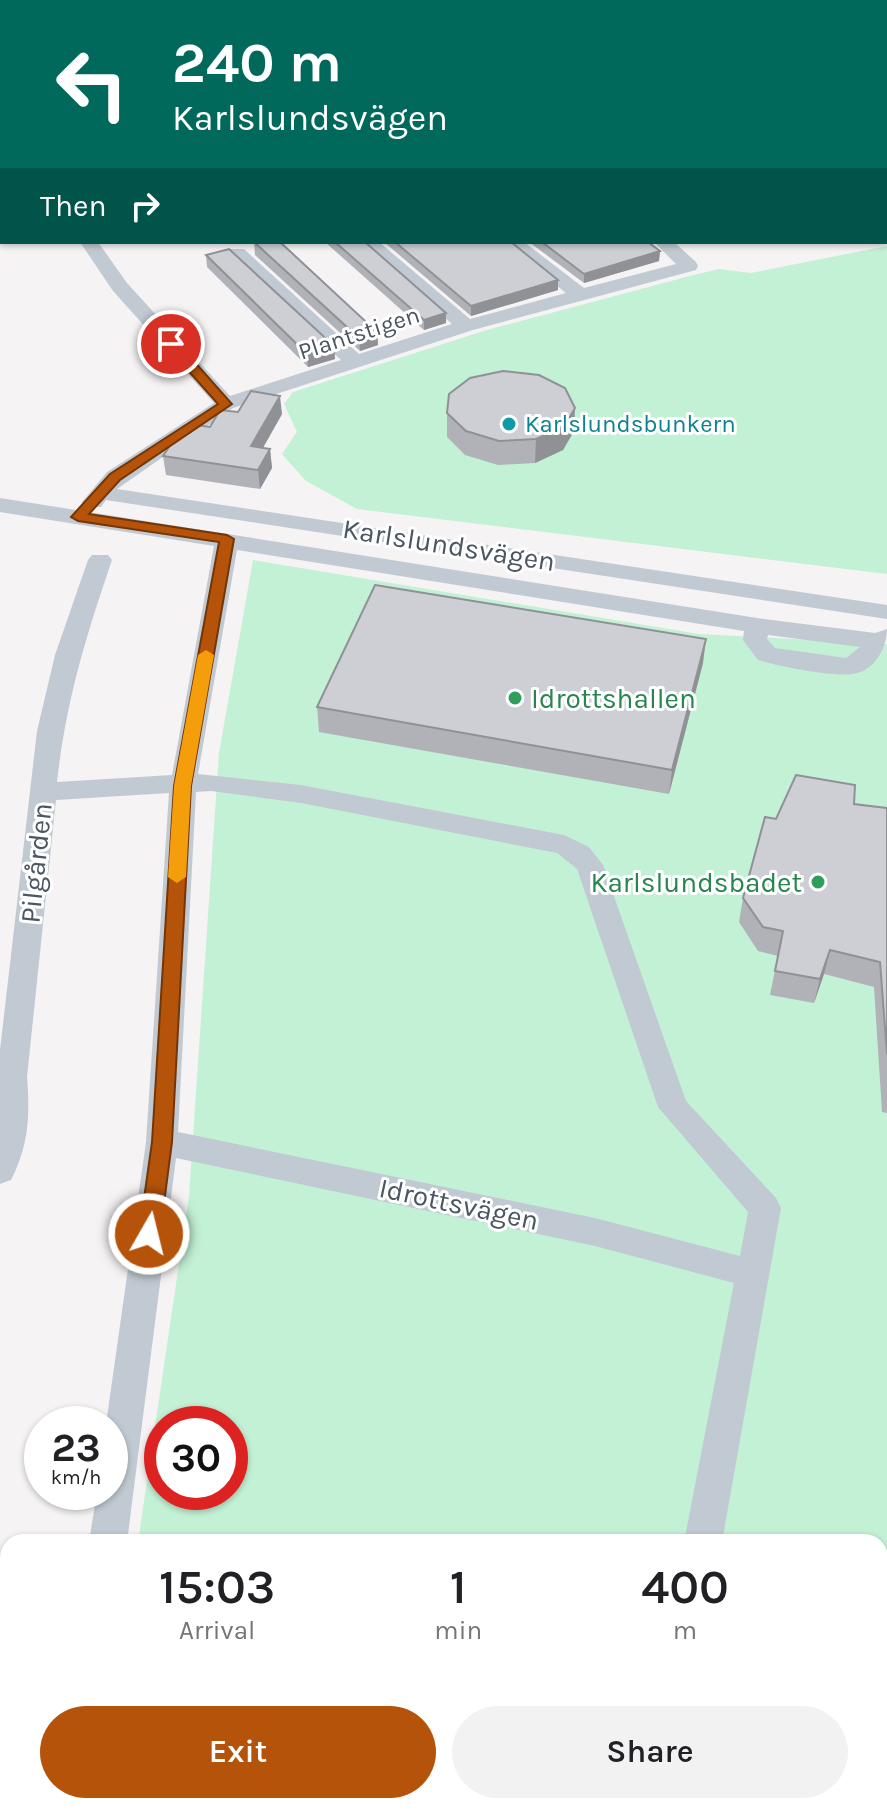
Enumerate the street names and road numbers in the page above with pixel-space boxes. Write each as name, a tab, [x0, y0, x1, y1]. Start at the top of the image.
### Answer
street label: Plantstigen	[295, 300, 423, 366]
street label: Karlslundsvägen	[340, 512, 558, 578]
street label: Pilgården	[13, 801, 59, 925]
street label: Idrottsvägen	[376, 1171, 542, 1237]

